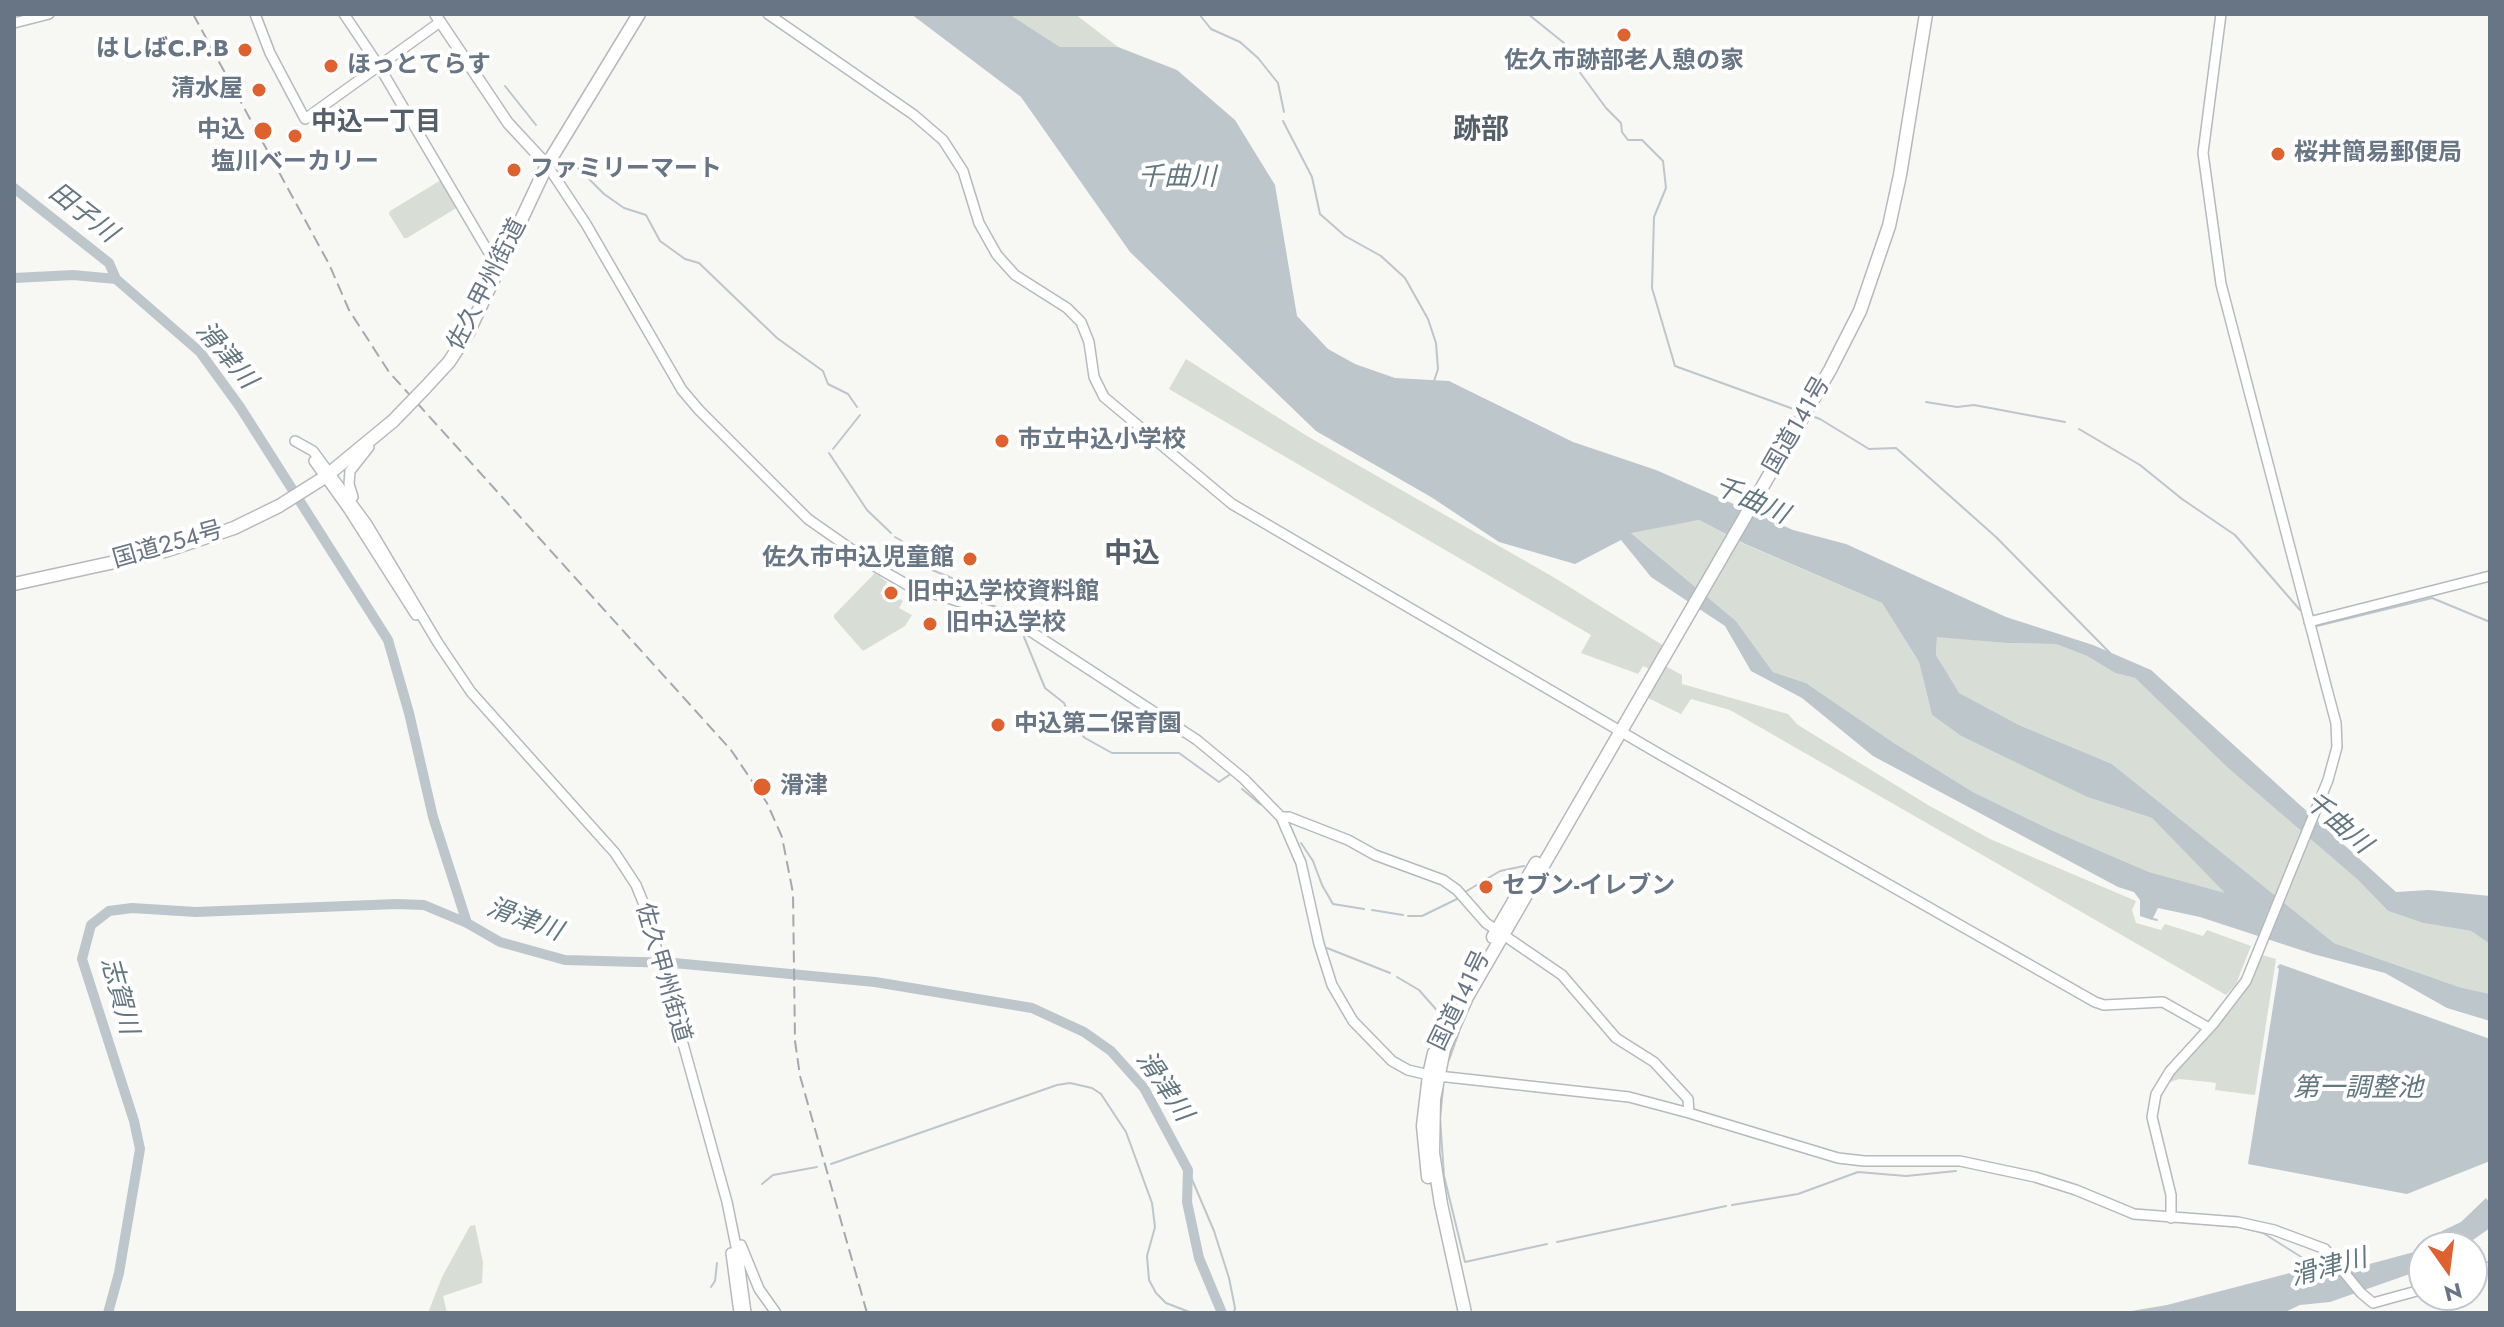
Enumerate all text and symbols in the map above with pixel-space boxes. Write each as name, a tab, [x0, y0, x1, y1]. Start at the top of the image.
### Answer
marker: 佐久市跡部老人憩の家	[1615, 26, 1633, 44]
place label: はしばC.P.B	[96, 36, 229, 64]
marker: はしばC.P.B	[236, 41, 254, 59]
place label: 佐久市跡部老人憩の家	[1504, 48, 1744, 76]
place label: ほっとてらす	[347, 52, 491, 80]
marker: ほっとてらす	[322, 57, 340, 75]
place label: 清水屋	[171, 76, 243, 104]
marker: 清水屋	[250, 81, 268, 99]
district label: 中込一丁目	[311, 108, 441, 140]
district label: 跡部	[1453, 114, 1509, 148]
place label: 中込	[197, 117, 245, 145]
marker: 中込	[252, 120, 274, 142]
marker: 塩川ベーカリー	[286, 127, 304, 145]
place label: 桜井簡易郵便局	[2294, 140, 2462, 168]
marker: 桜井簡易郵便局	[2269, 145, 2287, 163]
place label: 塩川ベーカリー	[211, 149, 379, 177]
place label: ファミリーマート	[530, 156, 722, 184]
marker: ファミリーマート	[505, 161, 523, 179]
water label: 千曲川	[1138, 163, 1216, 195]
water label: 田子川	[42, 178, 122, 250]
street label: 佐久甲州街道	[442, 214, 534, 356]
water label: 滑津川	[188, 316, 262, 396]
street label: 国道141号	[1759, 372, 1837, 480]
place label: 市立中込小学校	[1018, 427, 1186, 455]
marker: 市立中込小学校	[993, 432, 1011, 450]
water label: 千曲川	[1709, 472, 1793, 532]
street label: 国道254号	[110, 517, 226, 575]
district label: 中込	[1104, 538, 1160, 572]
place label: 佐久市中込児童館	[762, 545, 954, 573]
marker: 佐久市中込児童館	[961, 550, 979, 568]
place label: 旧中込学校資料館	[907, 579, 1099, 607]
marker: 旧中込学校資料館	[882, 584, 900, 602]
place label: 旧中込学校	[946, 610, 1066, 638]
marker: 旧中込学校	[921, 615, 939, 633]
place label: 中込第二保育園	[1014, 711, 1182, 739]
marker: 中込第二保育園	[989, 716, 1007, 734]
place label: 滑津	[780, 773, 828, 801]
marker: 滑津	[751, 776, 773, 798]
water label: 千曲川	[2297, 787, 2377, 861]
place label: セブン-イレブン	[1502, 873, 1675, 901]
marker: セブン-イレブン	[1477, 878, 1495, 896]
water label: 滑津川	[482, 893, 566, 949]
street label: 佐久甲州街道	[628, 900, 696, 1046]
street label: 国道141号	[1424, 946, 1498, 1056]
water label: 志賀川	[93, 954, 143, 1038]
water label: 滑津川	[1128, 1046, 1198, 1128]
water label: 第一調整池	[2293, 1074, 2423, 1106]
north arrow	[2408, 1231, 2488, 1311]
water label: 滑津川	[2287, 1244, 2371, 1294]
text: N	[2441, 1275, 2466, 1310]

